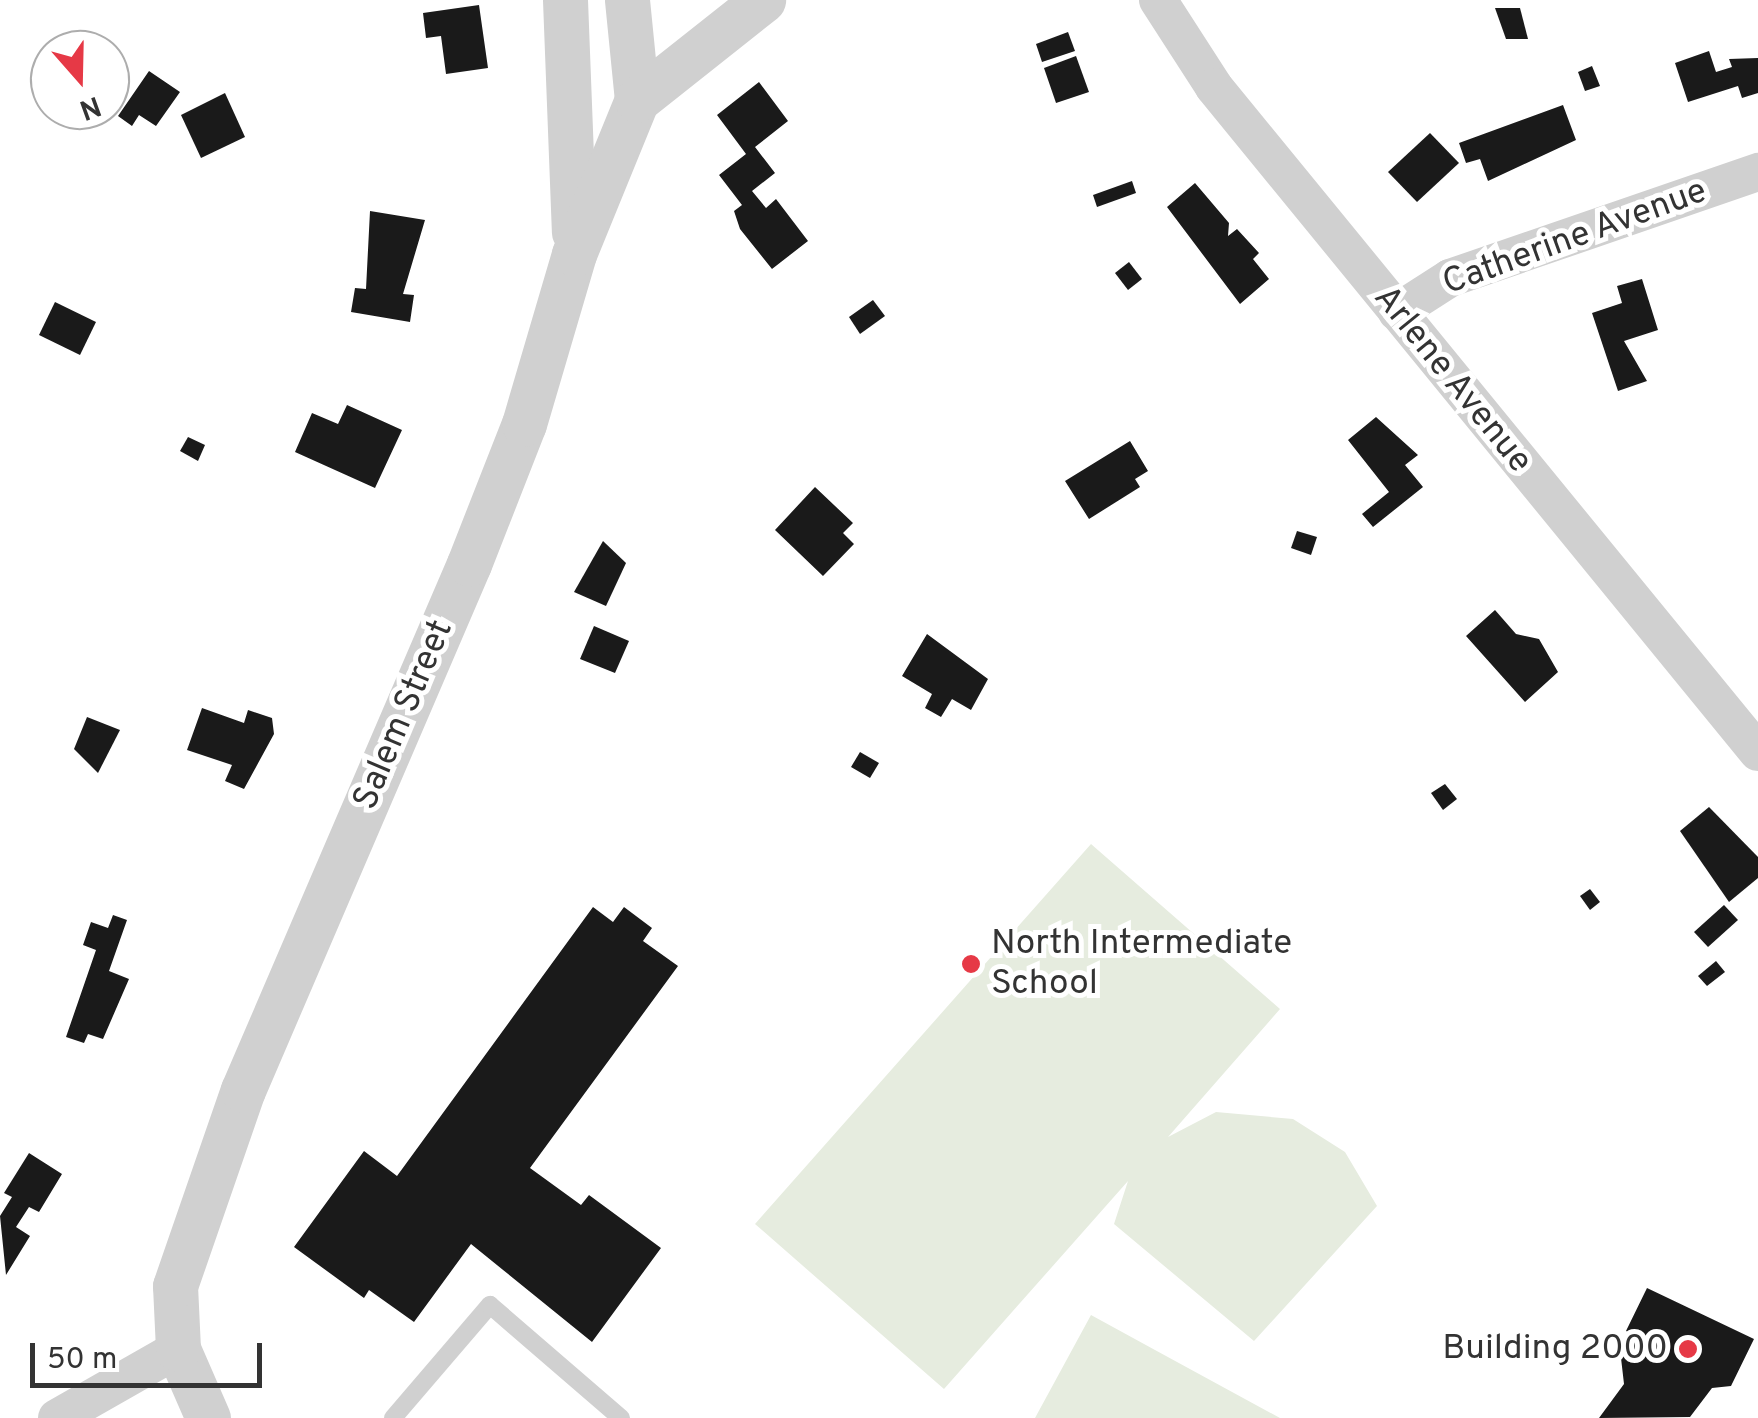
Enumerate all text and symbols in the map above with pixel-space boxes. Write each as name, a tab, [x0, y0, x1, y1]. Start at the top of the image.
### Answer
north arrow	[30, 30, 130, 130]
text: N	[74, 86, 105, 127]
street label: Catherine Avenue	[1437, 171, 1713, 305]
street label: Arlene Avenue	[1363, 277, 1541, 483]
street label: Salem Street	[345, 614, 463, 816]
place label: North Intermediate School	[991, 923, 1292, 1005]
marker: North Intermediate School	[960, 953, 982, 975]
scale bar	[35, 1323, 268, 1385]
place label: Building 2000	[1442, 1328, 1668, 1370]
marker: Building 2000	[1677, 1338, 1699, 1360]
text: 50 m	[47, 1342, 117, 1379]

